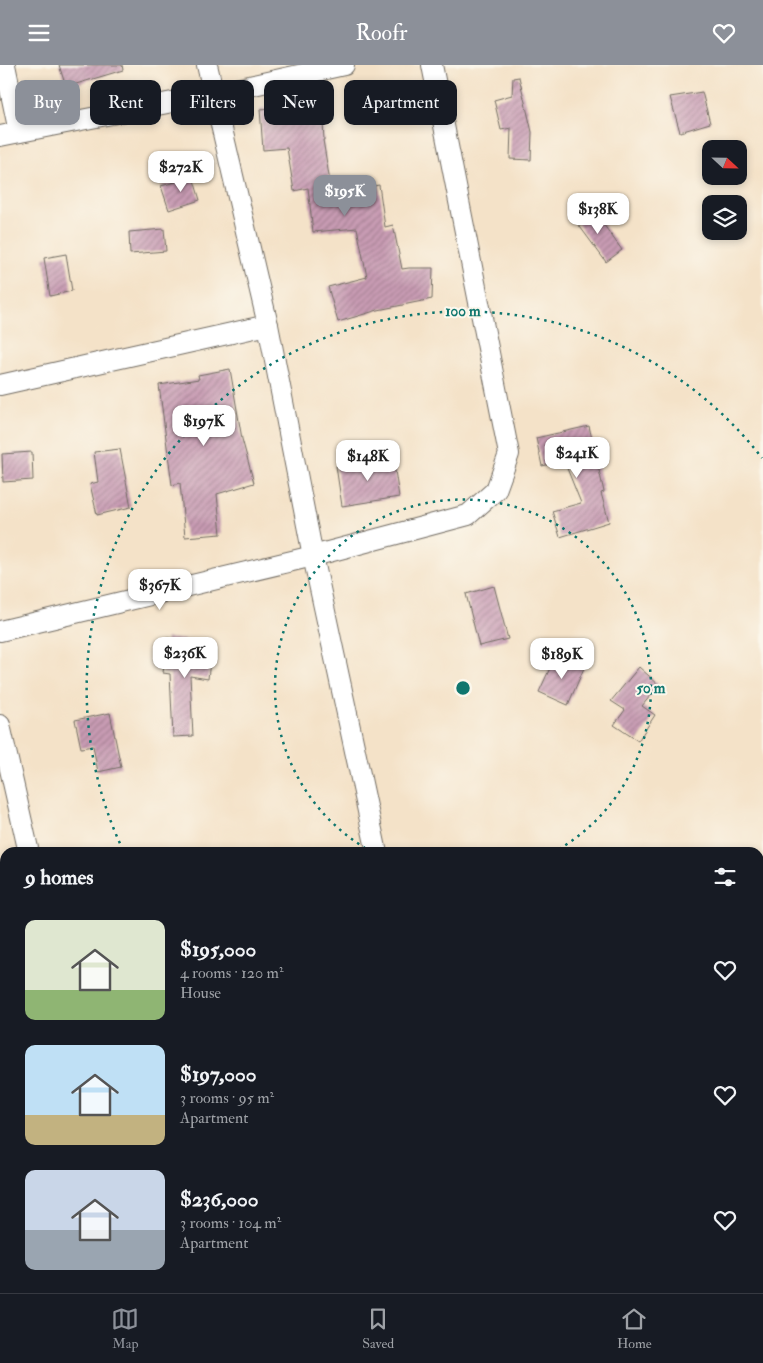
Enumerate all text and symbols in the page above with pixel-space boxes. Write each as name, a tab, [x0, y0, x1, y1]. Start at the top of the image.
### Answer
icon: menu	[25, 19, 53, 47]
text: Roofr	[355, 19, 408, 47]
icon: heart	[710, 19, 738, 47]
chip: Buy	[15, 80, 80, 125]
chip: Rent	[90, 80, 161, 125]
chip: Filters	[171, 80, 254, 125]
chip: New	[264, 80, 334, 125]
chip: Apartment	[344, 80, 457, 125]
north arrow	[702, 140, 748, 185]
map controls	[702, 140, 747, 240]
pin: $272K	[146, 151, 216, 193]
text: $272K	[159, 157, 203, 177]
pin: $195K	[310, 175, 380, 217]
text: $195K	[324, 181, 366, 201]
pin: $138K	[563, 193, 633, 235]
button: layers	[702, 195, 747, 240]
text: $138K	[578, 199, 618, 219]
text: 100 m	[445, 302, 481, 321]
pin: $197K	[169, 405, 239, 447]
text: $197K	[183, 411, 225, 431]
pin: $241K	[542, 437, 612, 479]
pin: $148K	[333, 439, 403, 482]
text: $241K	[556, 443, 598, 463]
text: $148K	[347, 446, 389, 466]
pin: $367K	[125, 569, 195, 611]
text: $367K	[139, 575, 181, 595]
pin: $236K	[150, 637, 220, 679]
pin: $189K	[527, 637, 597, 680]
text: $236K	[164, 643, 206, 663]
text: $189K	[541, 644, 583, 664]
centre of rings	[454, 679, 472, 697]
text: 50 m	[637, 679, 666, 698]
icon: filters	[711, 863, 739, 891]
text: 9 homes	[25, 864, 94, 891]
text: $195,000	[180, 936, 256, 963]
icon: home	[65, 940, 125, 1000]
icon: heart	[711, 956, 739, 984]
text: 4 rooms · 120 m²	[180, 963, 283, 983]
text: House	[180, 983, 221, 1003]
text: $197,000	[180, 1061, 257, 1088]
icon: home	[65, 1065, 125, 1125]
icon: heart	[711, 1081, 739, 1109]
text: 3 rooms · 95 m²	[180, 1088, 274, 1108]
text: Apartment	[180, 1108, 248, 1128]
text: $236,000	[180, 1186, 258, 1213]
icon: home	[65, 1190, 125, 1250]
icon: heart	[711, 1206, 739, 1234]
text: 3 rooms · 104 m²	[180, 1213, 281, 1233]
text: Apartment	[180, 1233, 248, 1253]
tab: Map	[111, 1305, 139, 1352]
tab: Saved	[362, 1305, 394, 1352]
tab: Home	[617, 1305, 652, 1352]

